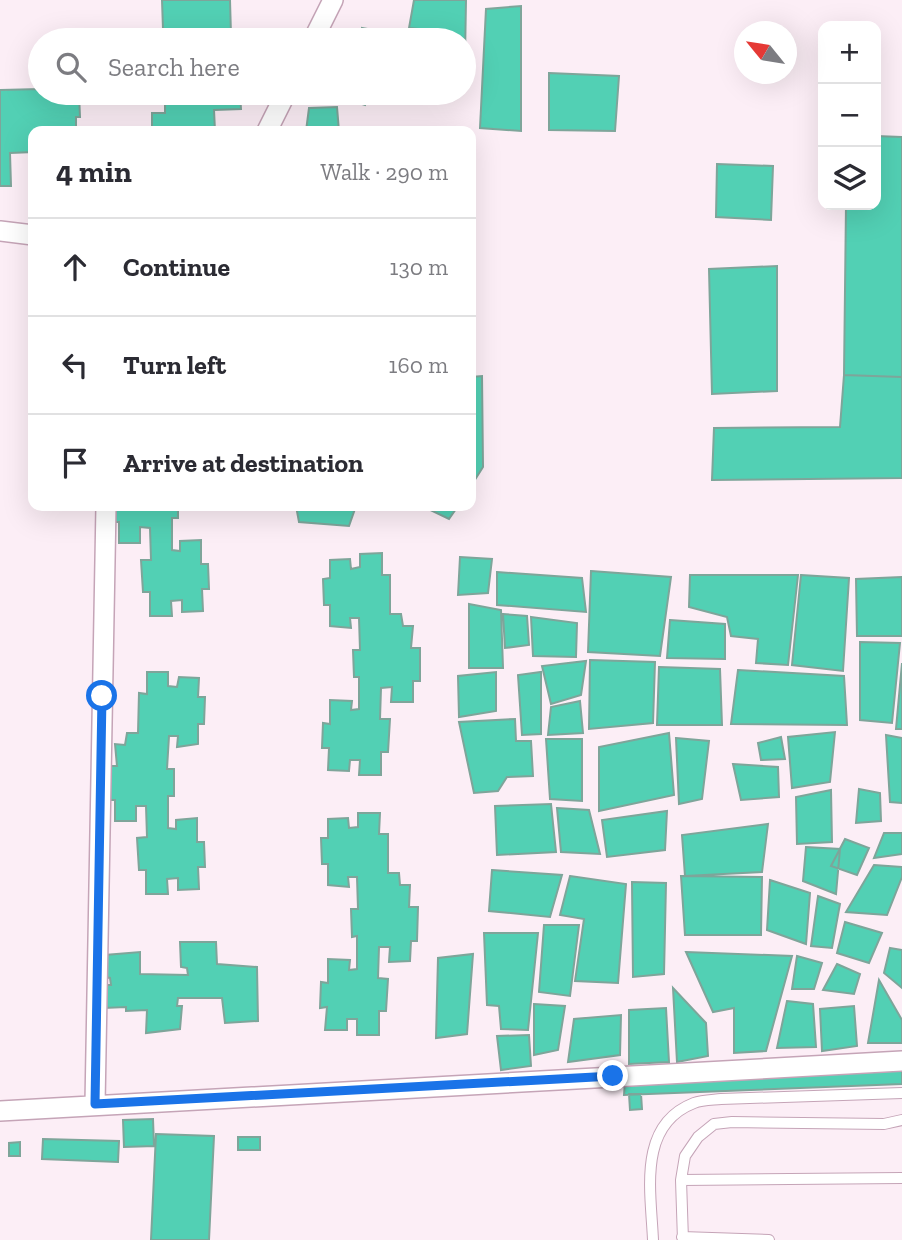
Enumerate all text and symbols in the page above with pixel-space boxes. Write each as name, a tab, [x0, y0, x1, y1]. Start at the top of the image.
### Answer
north arrow	[734, 21, 797, 84]
map controls	[818, 21, 881, 210]
button: +	[818, 21, 881, 84]
search box	[28, 28, 476, 105]
icon: search	[52, 48, 90, 86]
text: Search here	[108, 51, 240, 83]
button: −	[818, 84, 881, 147]
button: layers	[818, 147, 881, 210]
text: 4 min	[56, 154, 132, 190]
text: Walk · 290 m	[320, 158, 448, 186]
icon: ahead	[56, 248, 94, 286]
text: Continue	[123, 251, 230, 283]
text: 130 m	[390, 253, 448, 281]
icon: left	[56, 346, 94, 384]
text: Turn left	[123, 349, 226, 381]
text: 160 m	[389, 351, 448, 379]
icon: arrive	[56, 444, 94, 482]
text: Arrive at destination	[123, 447, 363, 479]
route start	[86, 680, 117, 711]
route end	[597, 1060, 628, 1091]

